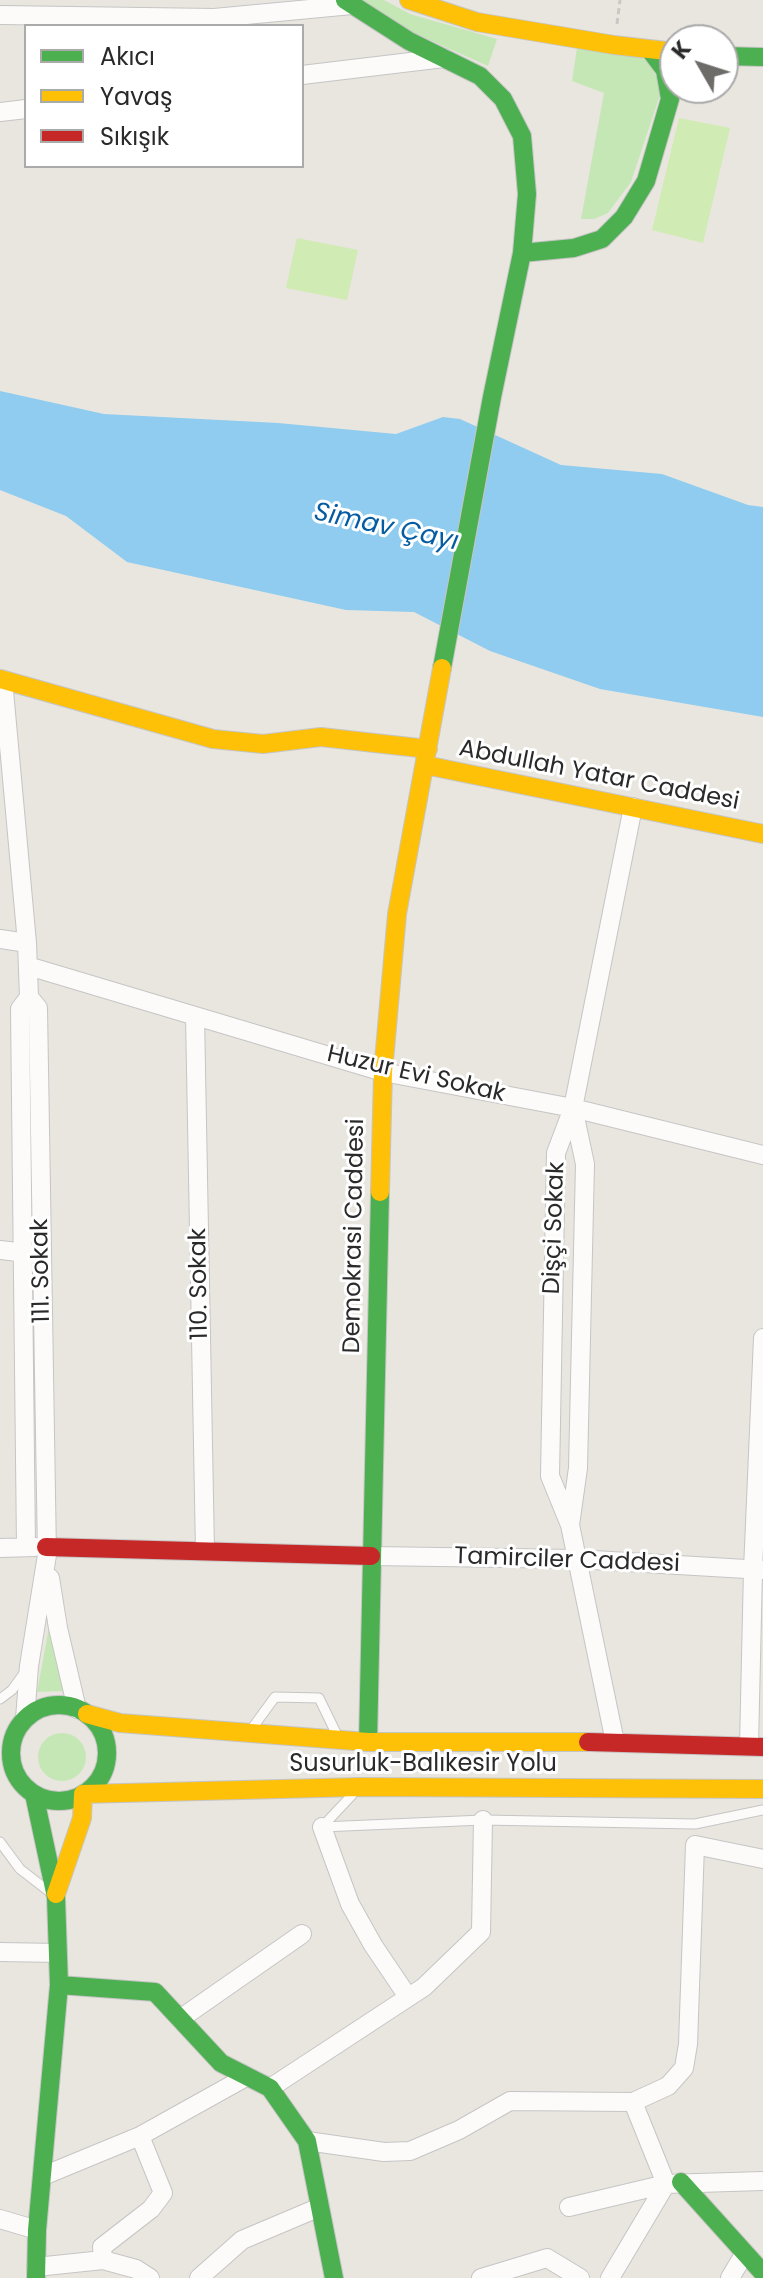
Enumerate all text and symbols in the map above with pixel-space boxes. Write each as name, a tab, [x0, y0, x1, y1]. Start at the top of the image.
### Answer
legend	[24, 24, 304, 168]
north arrow	[659, 24, 739, 104]
text: K	[665, 34, 698, 66]
text: Akıcı	[100, 40, 155, 73]
text: Yavaş	[100, 80, 172, 113]
text: Sıkışık	[100, 120, 169, 153]
water label: Simav Çayı	[311, 497, 461, 559]
street label: Abdullah Yatar Caddesi	[456, 735, 742, 817]
street label: Huzur Evi Sokak	[324, 1040, 508, 1110]
street label: Demokrasi Caddesi	[339, 1118, 371, 1354]
street label: Dişçi Sokak	[538, 1161, 572, 1295]
street label: 111. Sokak	[27, 1218, 57, 1324]
street label: 110. Sokak	[185, 1228, 215, 1340]
street label: Tamirciler Caddesi	[454, 1543, 680, 1579]
street label: Susurluk-Balıkesir Yolu	[289, 1751, 557, 1779]

